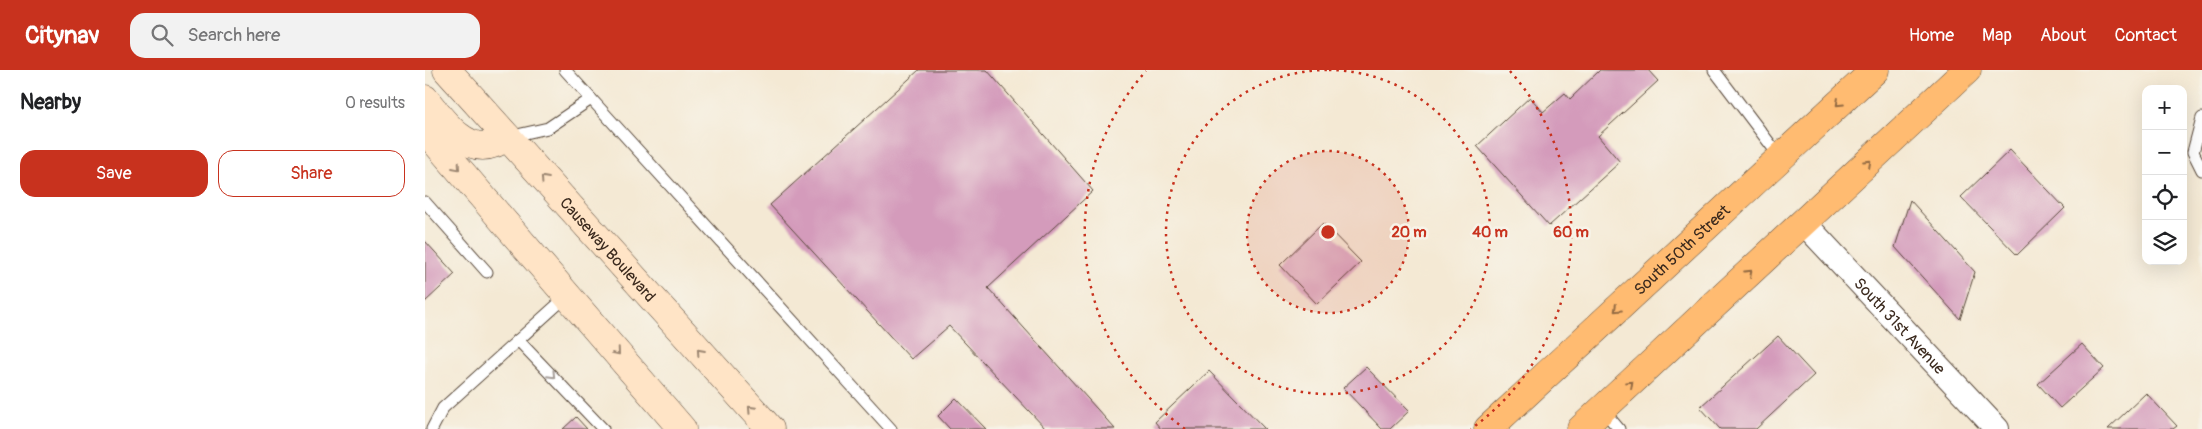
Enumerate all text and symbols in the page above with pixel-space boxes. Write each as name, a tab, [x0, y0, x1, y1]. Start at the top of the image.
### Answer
search box	[130, 13, 480, 58]
text: Citynav	[25, 21, 100, 50]
icon: search	[148, 21, 176, 49]
text: Search here	[188, 23, 280, 47]
text: Home	[1909, 24, 1954, 47]
text: Map	[1982, 24, 2012, 47]
text: About	[2040, 24, 2086, 47]
text: Contact	[2114, 24, 2177, 47]
map controls	[2142, 85, 2187, 265]
button: +	[2142, 85, 2187, 130]
text: Nearby	[20, 89, 81, 116]
text: 0 results	[345, 93, 405, 113]
one-way arrow	[1835, 97, 1844, 106]
button: −	[2142, 130, 2187, 175]
button: Save	[20, 150, 208, 197]
button: Share	[218, 150, 405, 197]
one-way arrow	[1862, 160, 1871, 169]
one-way arrow	[451, 161, 460, 170]
one-way arrow	[541, 175, 550, 184]
button: locate	[2142, 175, 2187, 220]
street label: Causeway Boulevard	[555, 193, 660, 306]
street label: South 50th Street	[1630, 200, 1735, 300]
button: layers	[2142, 220, 2187, 265]
centre of rings	[1319, 223, 1337, 241]
text: 20 m	[1391, 223, 1427, 242]
text: 40 m	[1472, 223, 1508, 242]
text: 60 m	[1553, 223, 1589, 242]
one-way arrow	[1743, 270, 1752, 279]
street label: South 31st Avenue	[1849, 274, 1949, 379]
one-way arrow	[1614, 303, 1623, 312]
one-way arrow	[611, 346, 620, 355]
one-way arrow	[697, 348, 706, 357]
one-way arrow	[546, 370, 555, 379]
one-way arrow	[1624, 381, 1633, 390]
one-way arrow	[748, 405, 757, 414]

